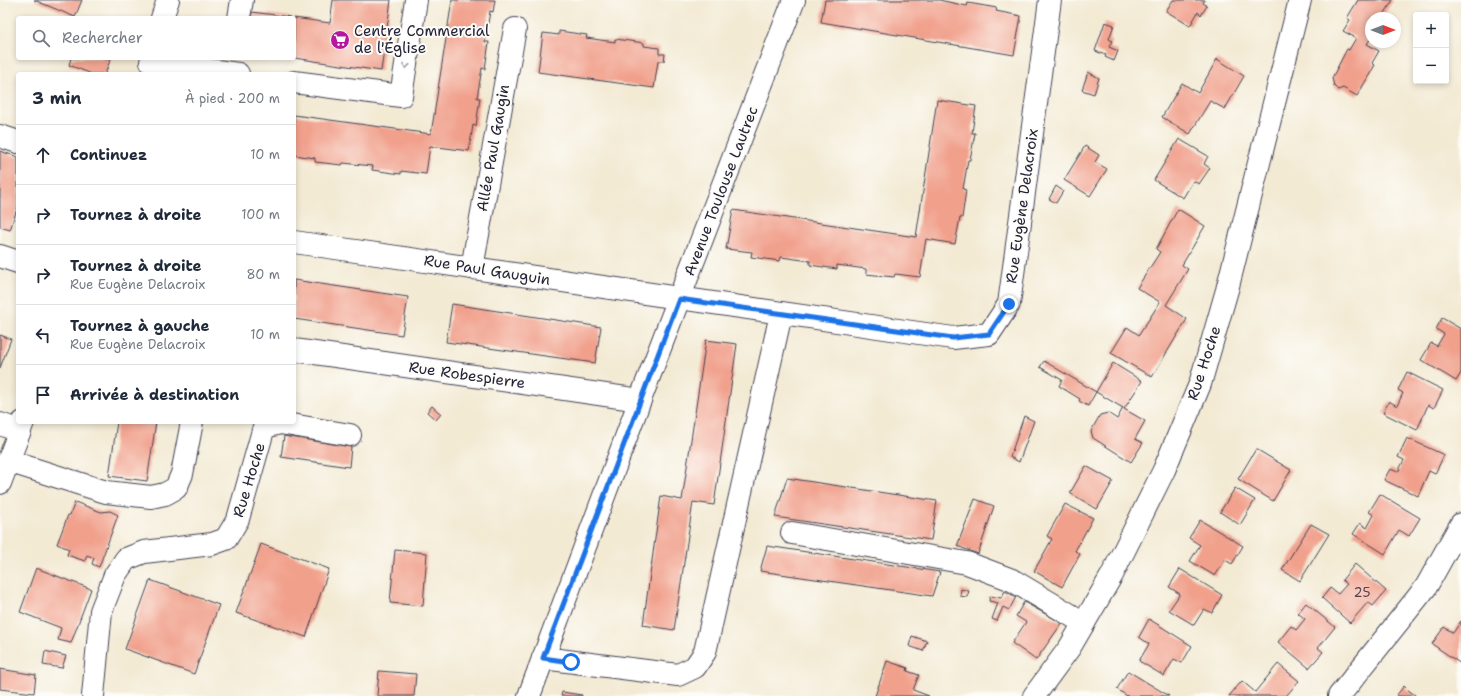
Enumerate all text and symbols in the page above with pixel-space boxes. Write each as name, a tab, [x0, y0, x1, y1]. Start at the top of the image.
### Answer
north arrow	[1365, 12, 1401, 48]
map controls	[1413, 12, 1449, 84]
button: +	[1413, 12, 1449, 48]
search box	[16, 16, 296, 60]
place label: Centre Commercial de l'Église	[354, 21, 490, 58]
icon: search	[30, 27, 52, 49]
text: Rechercher	[62, 28, 143, 48]
supermarket icon: Centre Commercial de l'Église	[329, 29, 351, 51]
button: −	[1413, 48, 1449, 84]
one-way arrow	[402, 63, 411, 69]
street label: Allée Paul Gaugin	[472, 83, 514, 213]
text: 3 min	[32, 87, 82, 109]
text: À pied · 200 m	[185, 90, 280, 107]
street label: Avenue Toulouse Lautrec	[679, 103, 763, 279]
street label: Rue Eugène Delacroix	[1001, 127, 1043, 285]
icon: ahead	[32, 144, 54, 166]
text: Continuez	[70, 145, 147, 165]
text: 10 m	[250, 146, 280, 163]
icon: right	[32, 204, 54, 226]
text: Tournez à droite	[70, 205, 202, 225]
text: 100 m	[241, 206, 280, 223]
street label: Rue Paul Gauguin	[422, 250, 552, 290]
text: Tournez à droite	[70, 256, 202, 276]
icon: right	[32, 264, 54, 286]
text: 80 m	[246, 266, 280, 283]
text: Rue Eugène Delacroix	[70, 276, 205, 293]
route end	[1000, 295, 1018, 313]
text: Tournez à gauche	[70, 316, 210, 336]
street label: Rue Hoche	[1183, 323, 1225, 403]
icon: left	[32, 324, 54, 346]
text: 10 m	[250, 326, 280, 343]
text: Rue Eugène Delacroix	[70, 336, 205, 353]
street label: Rue Robespierre	[408, 357, 526, 393]
icon: arrive	[32, 384, 54, 406]
text: Arrivée à destination	[70, 385, 239, 405]
street label: Rue Hoche	[228, 440, 270, 520]
house number: 25	[1354, 584, 1370, 601]
route start	[562, 653, 580, 671]

